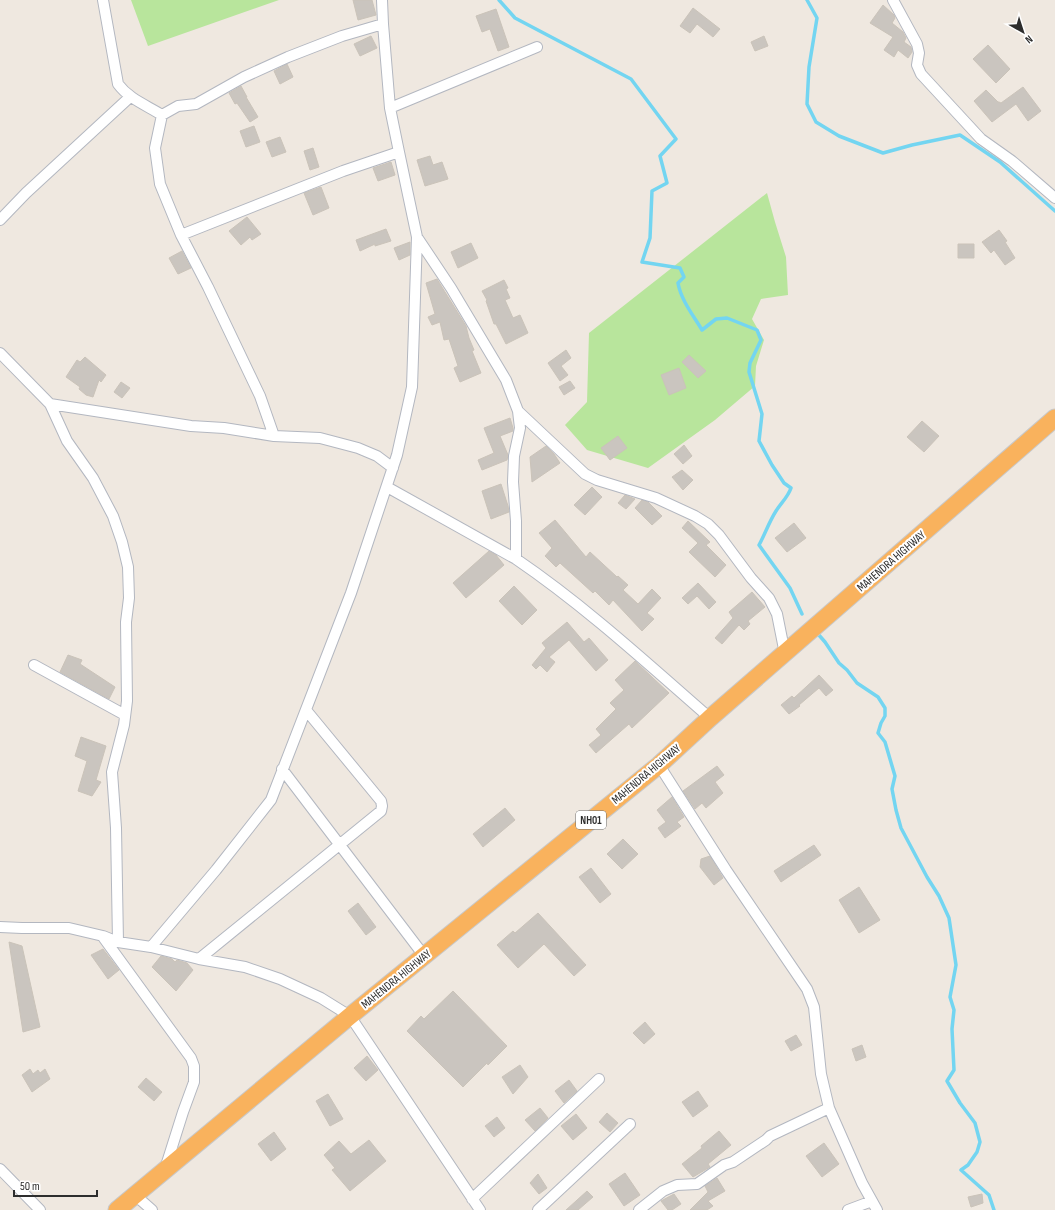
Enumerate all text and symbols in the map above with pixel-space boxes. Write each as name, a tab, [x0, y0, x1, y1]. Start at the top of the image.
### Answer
north arrow	[1003, 12, 1043, 52]
text: N	[1023, 32, 1035, 46]
street label: MAHENDRA HIGHWAY	[854, 528, 929, 595]
street label: MAHENDRA HIGHWAY	[609, 741, 684, 808]
road number: NH01	[576, 811, 606, 829]
street label: MAHENDRA HIGHWAY	[358, 947, 434, 1012]
scale bar	[14, 1172, 97, 1198]
text: 50 m	[20, 1179, 40, 1194]

